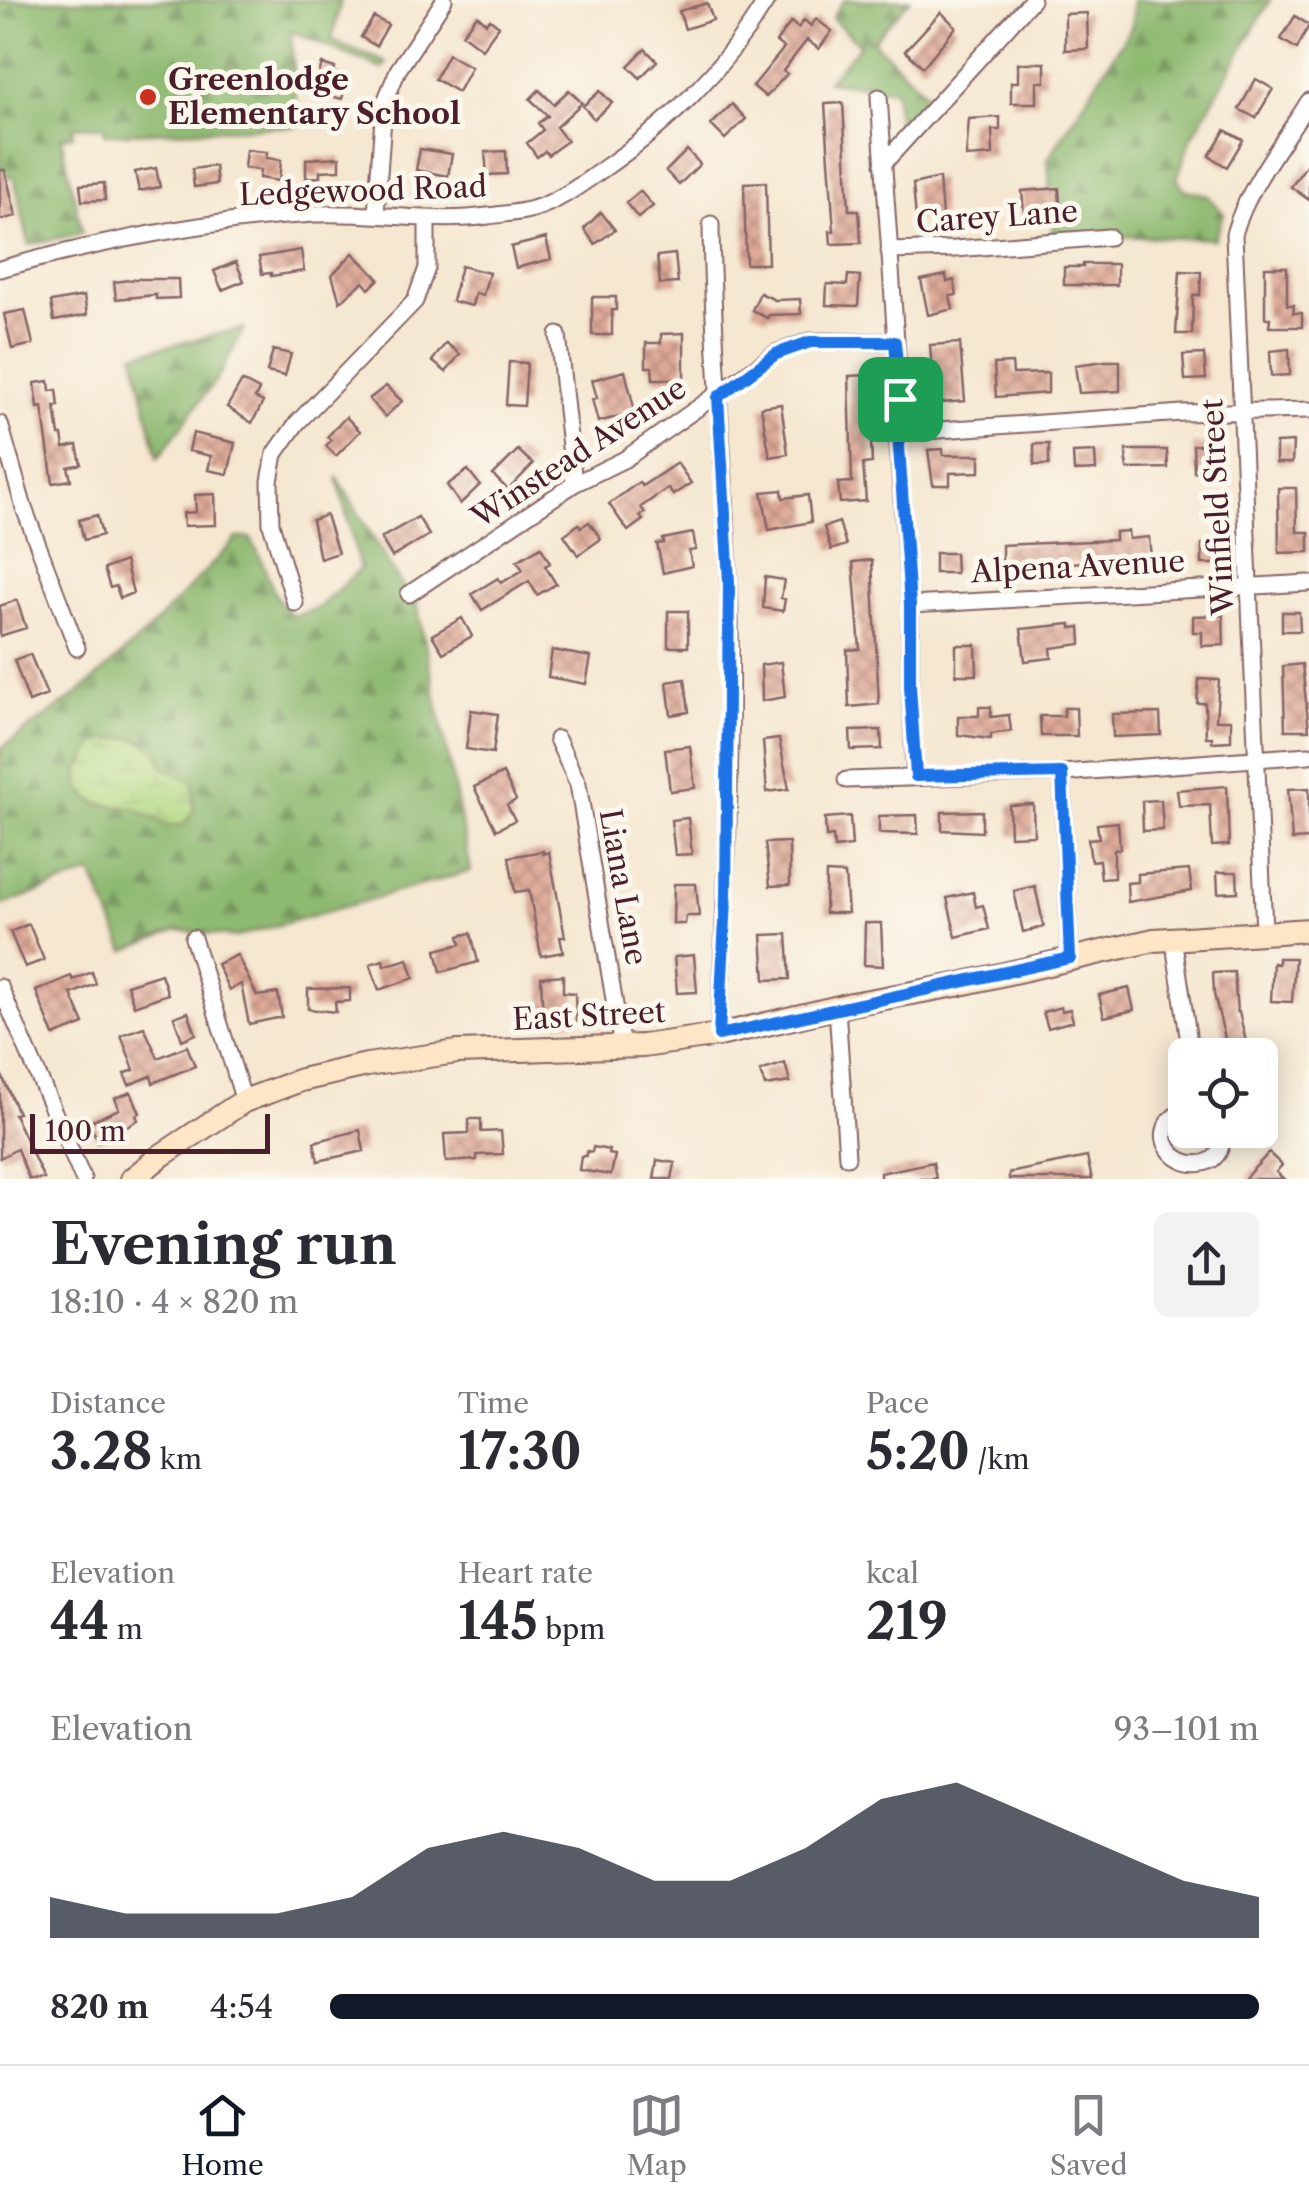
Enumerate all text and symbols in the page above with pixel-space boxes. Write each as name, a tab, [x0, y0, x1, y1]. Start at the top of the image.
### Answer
place label: Greenlodge Elementary School	[168, 61, 461, 132]
marker: Greenlodge Elementary School	[137, 86, 159, 108]
street label: Ledgewood Road	[238, 168, 488, 213]
street label: Carey Lane	[915, 192, 1079, 241]
pin	[858, 357, 943, 442]
street label: Winstead Avenue	[464, 369, 693, 536]
icon: arrive	[873, 372, 928, 427]
street label: Winfield Street	[1193, 397, 1242, 617]
street label: Alpena Avenue	[969, 542, 1186, 591]
street label: Liana Lane	[592, 806, 655, 968]
street label: East Street	[512, 993, 667, 1038]
map controls	[1168, 1038, 1278, 1148]
button: locate	[1168, 1038, 1278, 1148]
scale bar	[30, 1109, 270, 1154]
text: 100 m	[45, 1114, 126, 1148]
text: Evening run	[50, 1211, 397, 1278]
button: share	[1154, 1212, 1259, 1317]
text: 18:10 · 4 × 820 m	[50, 1282, 298, 1321]
text: Distance	[50, 1386, 166, 1420]
text: Time	[458, 1386, 529, 1420]
text: Pace	[866, 1386, 929, 1420]
text: 3.28	[50, 1420, 152, 1482]
text: 17:30	[458, 1420, 582, 1482]
text: 5:20	[866, 1420, 970, 1482]
text: km	[152, 1442, 202, 1476]
text: /km	[970, 1442, 1030, 1476]
text: Elevation	[50, 1556, 175, 1590]
text: Heart rate	[458, 1556, 593, 1590]
text: kcal	[866, 1556, 919, 1590]
text: 44	[50, 1590, 109, 1652]
text: 145	[458, 1590, 538, 1652]
text: 219	[866, 1590, 948, 1652]
text: m	[109, 1612, 143, 1646]
text: bpm	[538, 1612, 605, 1646]
text: Elevation	[50, 1709, 193, 1748]
text: 93–101 m	[1114, 1709, 1259, 1748]
text: 820 m	[50, 1987, 149, 2026]
text: 4:54	[210, 1987, 273, 2026]
tab: Home	[181, 2088, 264, 2182]
tab: Map	[627, 2088, 687, 2182]
tab: Saved	[1050, 2088, 1128, 2182]

